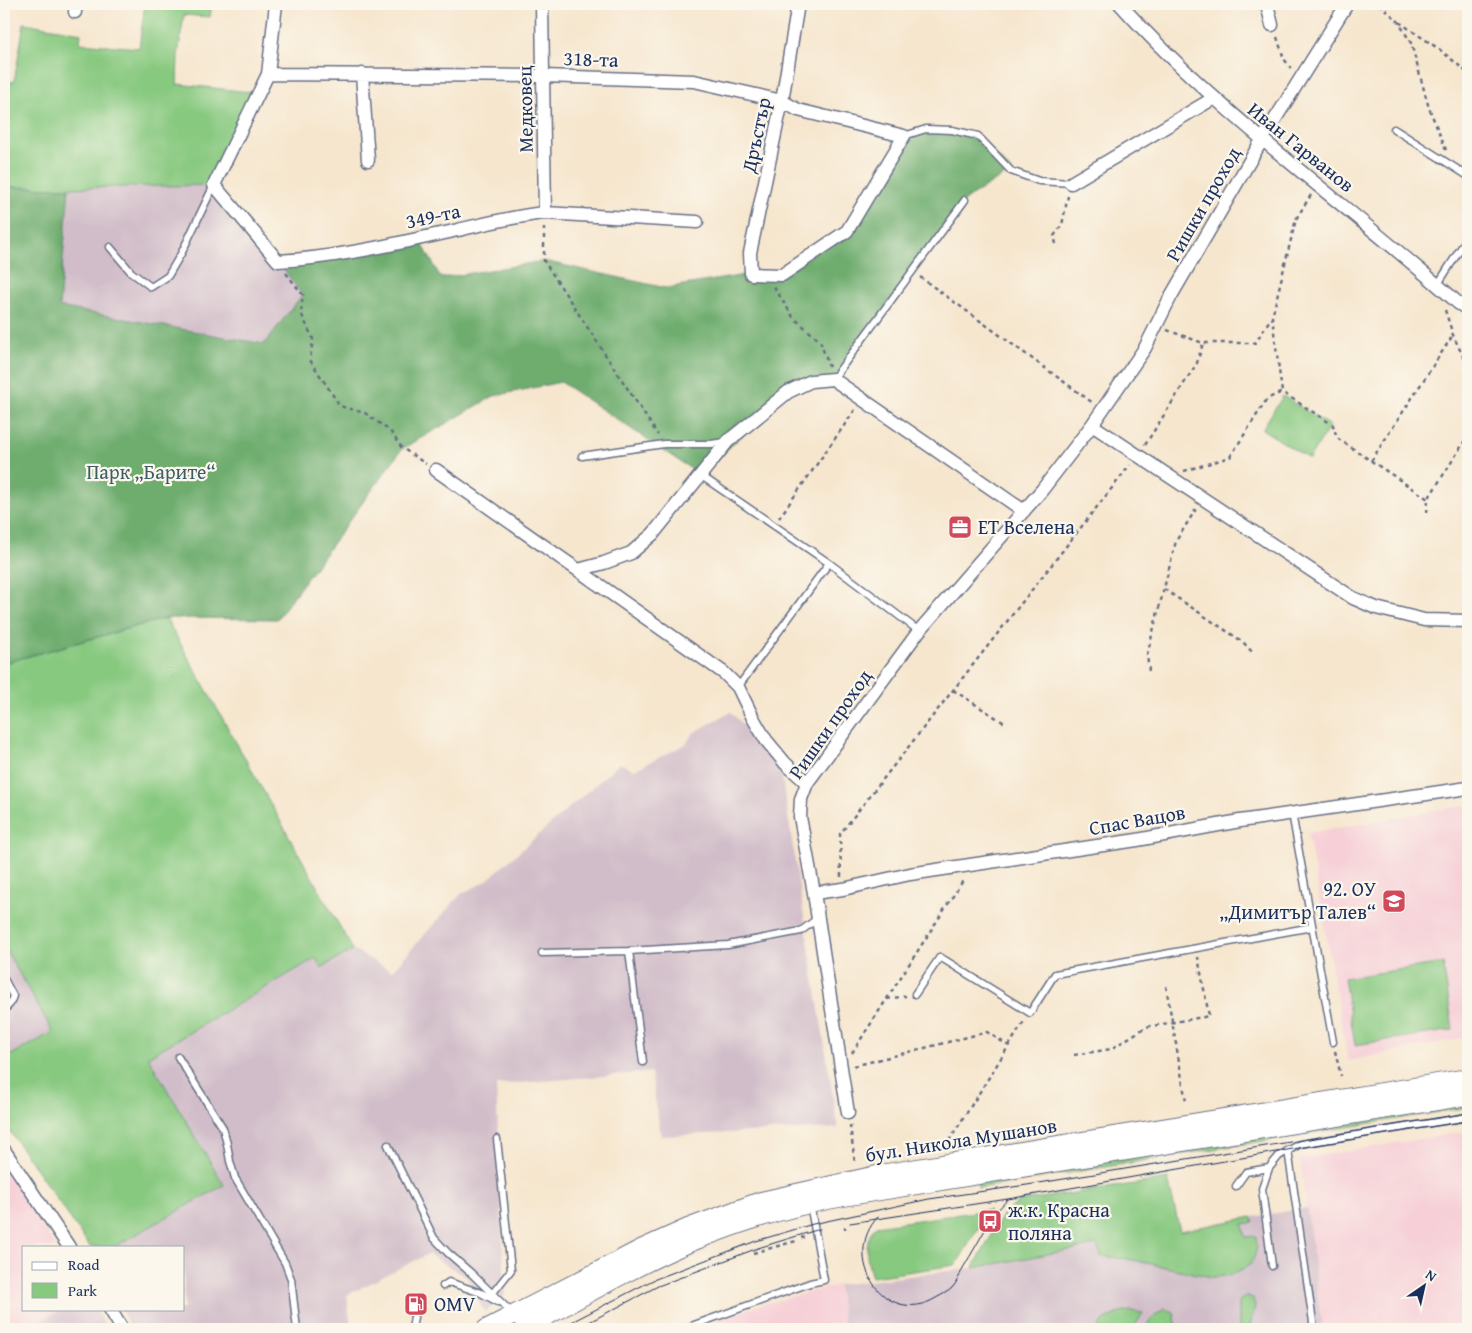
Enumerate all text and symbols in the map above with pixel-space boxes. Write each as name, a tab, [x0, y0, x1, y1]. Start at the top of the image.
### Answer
street label: 318-та	[563, 43, 619, 74]
street label: Медковец	[509, 65, 540, 153]
street label: Дръстър	[733, 94, 778, 176]
street label: Иван Гарванов	[1242, 95, 1361, 199]
street label: Ришки проход	[1158, 141, 1247, 266]
street label: 349-та	[403, 196, 463, 235]
park label: Парк „Барите“	[86, 457, 216, 486]
place label: ЕТ Вселена	[978, 512, 1075, 541]
office icon: ЕТ Вселена	[947, 514, 973, 540]
street label: Ришки проход	[781, 663, 878, 784]
street label: Спас Вацов	[1087, 797, 1187, 842]
place label: 92. ОУ „Димитър Талев“	[1219, 874, 1377, 926]
school or university icon: 92. ОУ „Димитър Талев“	[1381, 888, 1407, 914]
street label: бул. Никола Мушанов	[863, 1110, 1059, 1169]
place label: ж.к. Красна поляна	[1008, 1195, 1110, 1247]
bus stop icon: ж.к. Красна поляна	[977, 1208, 1003, 1234]
legend	[22, 1246, 185, 1310]
text: Road	[68, 1254, 99, 1275]
north arrow	[1400, 1260, 1450, 1310]
text: N	[1422, 1264, 1441, 1286]
text: Park	[68, 1280, 97, 1301]
place label: OMV	[434, 1289, 476, 1318]
fuel station icon: OMV	[403, 1291, 429, 1317]

